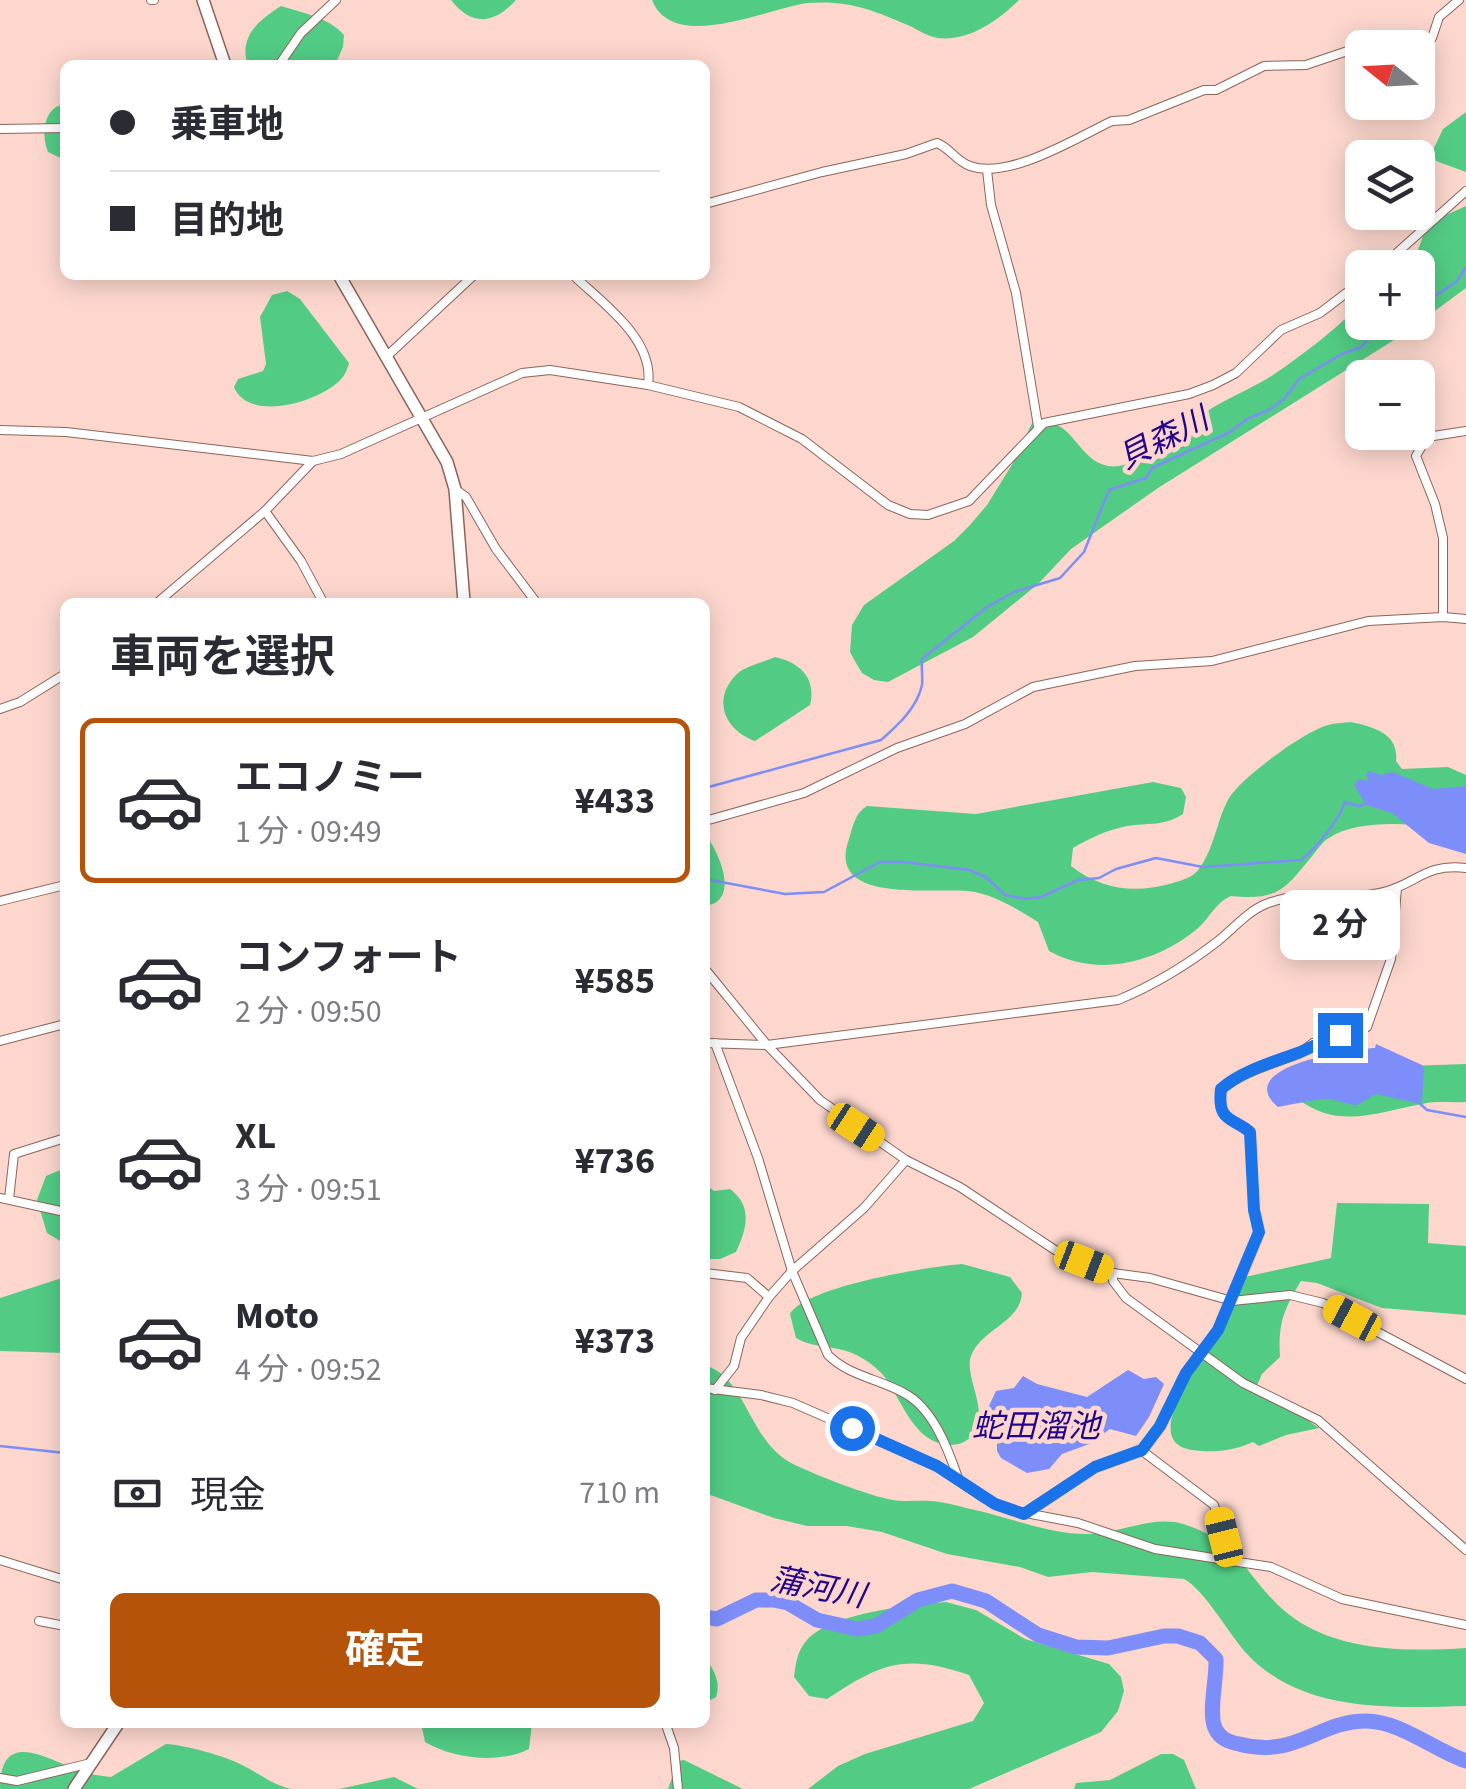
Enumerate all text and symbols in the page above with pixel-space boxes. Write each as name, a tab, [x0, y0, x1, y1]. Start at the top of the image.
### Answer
north arrow	[1345, 30, 1435, 120]
map controls	[1345, 30, 1435, 450]
text: 乗車地	[170, 98, 284, 152]
button: layers	[1345, 140, 1435, 230]
text: 目的地	[170, 194, 284, 248]
button: +	[1345, 250, 1435, 340]
button: −	[1345, 360, 1435, 450]
water label: 貝森川	[1110, 395, 1219, 481]
text: 車両を選択	[110, 626, 335, 690]
text: エコノミー	[235, 751, 425, 805]
icon: car	[115, 756, 205, 846]
text: ¥433	[575, 774, 655, 828]
text: 1 分 · 09:49	[235, 809, 382, 855]
callout: 2 分	[1280, 890, 1400, 960]
text: 2 分	[1312, 902, 1368, 948]
text: コンフォート	[235, 931, 462, 985]
icon: car	[115, 936, 205, 1026]
text: ¥585	[575, 954, 655, 1008]
text: 2 分 · 09:50	[235, 989, 382, 1035]
route end	[1318, 1013, 1363, 1058]
car	[823, 1098, 889, 1156]
text: XL	[235, 1109, 276, 1163]
icon: car	[115, 1116, 205, 1206]
text: ¥736	[575, 1134, 655, 1188]
text: 3 分 · 09:51	[235, 1167, 382, 1213]
car	[1051, 1237, 1117, 1287]
text: Moto	[235, 1289, 319, 1343]
car	[1318, 1291, 1386, 1345]
icon: car	[115, 1296, 205, 1386]
text: ¥373	[575, 1314, 655, 1368]
text: 4 分 · 09:52	[235, 1347, 382, 1393]
water label: 蛇田溜池	[972, 1404, 1103, 1450]
route start	[830, 1406, 875, 1451]
icon: cash	[110, 1466, 165, 1521]
text: 現金	[190, 1469, 266, 1523]
text: 710 m	[579, 1470, 660, 1516]
car	[1202, 1504, 1246, 1570]
water label: 蒲河川	[766, 1556, 872, 1620]
button: 確定	[110, 1593, 660, 1708]

